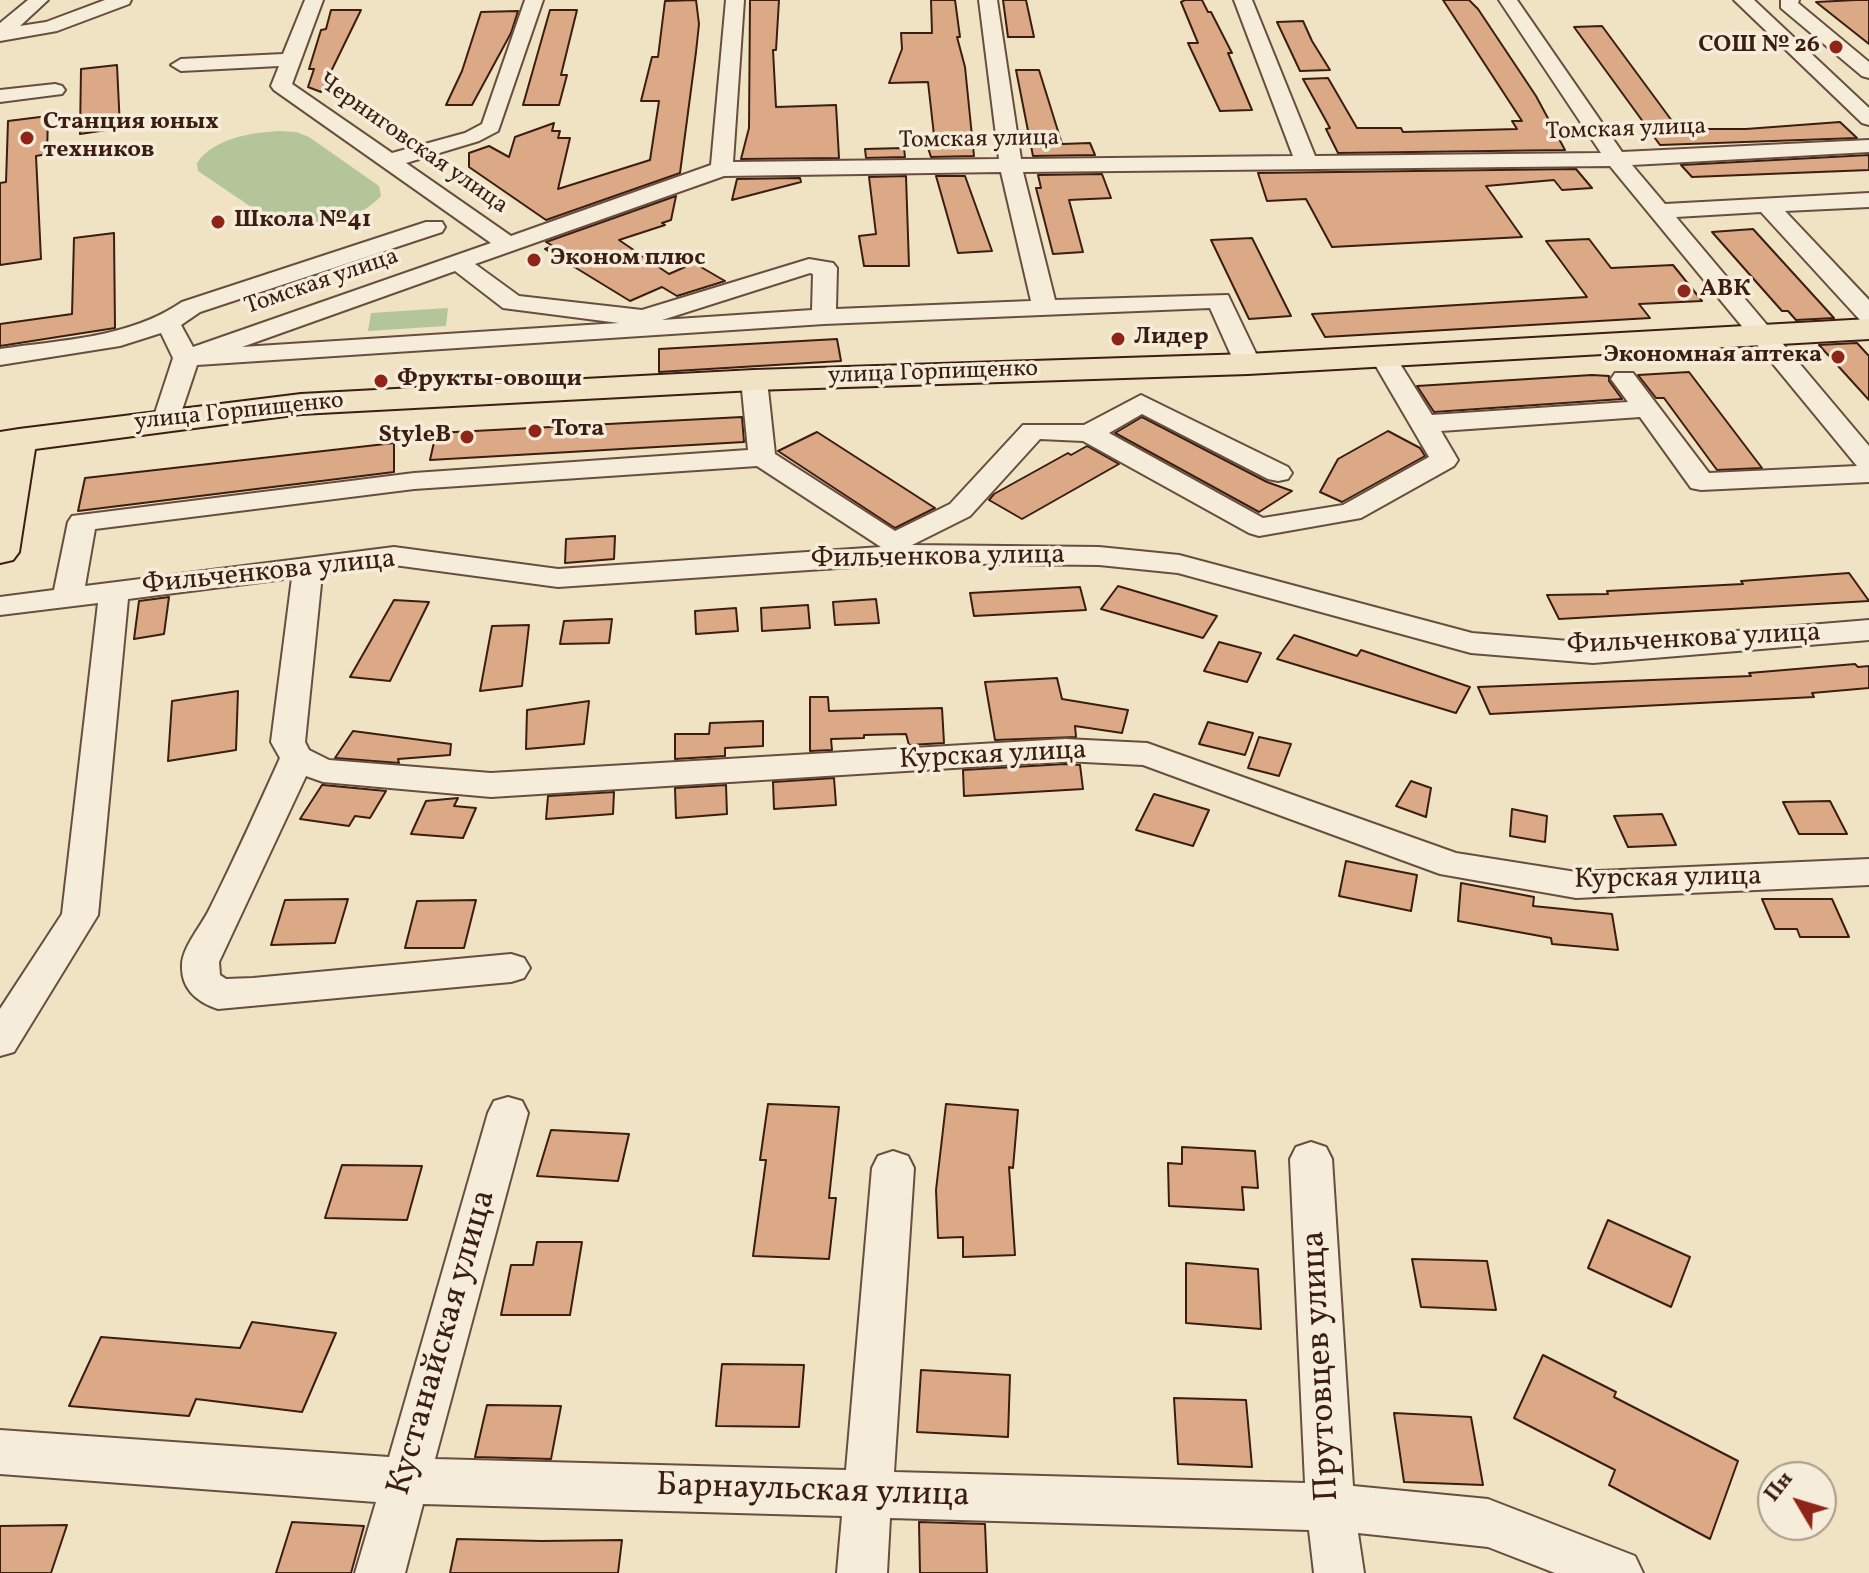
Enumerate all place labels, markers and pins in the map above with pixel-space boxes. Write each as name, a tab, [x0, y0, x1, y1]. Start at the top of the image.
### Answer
place label: СОШ № 26	[1698, 33, 1820, 61]
marker: СОШ № 26	[1827, 38, 1845, 56]
place label: Станция юных техников	[43, 110, 219, 166]
marker: Станция юных техников	[18, 129, 36, 147]
place label: Школа №41	[234, 208, 371, 236]
marker: Школа №41	[209, 213, 227, 231]
place label: Эконом плюс	[550, 246, 705, 274]
marker: Эконом плюс	[525, 251, 543, 269]
place label: АВК	[1700, 277, 1751, 305]
marker: АВК	[1675, 282, 1693, 300]
place label: Лидер	[1134, 325, 1209, 353]
marker: Лидер	[1109, 330, 1127, 348]
place label: Экономная аптека	[1603, 343, 1822, 371]
marker: Экономная аптека	[1829, 348, 1847, 366]
place label: Фрукты-овощи	[397, 367, 582, 395]
marker: Фрукты-овощи	[372, 372, 390, 390]
place label: Тота	[551, 417, 604, 445]
marker: Тота	[526, 422, 544, 440]
place label: StyleB	[379, 423, 451, 451]
marker: StyleB	[458, 428, 476, 446]

